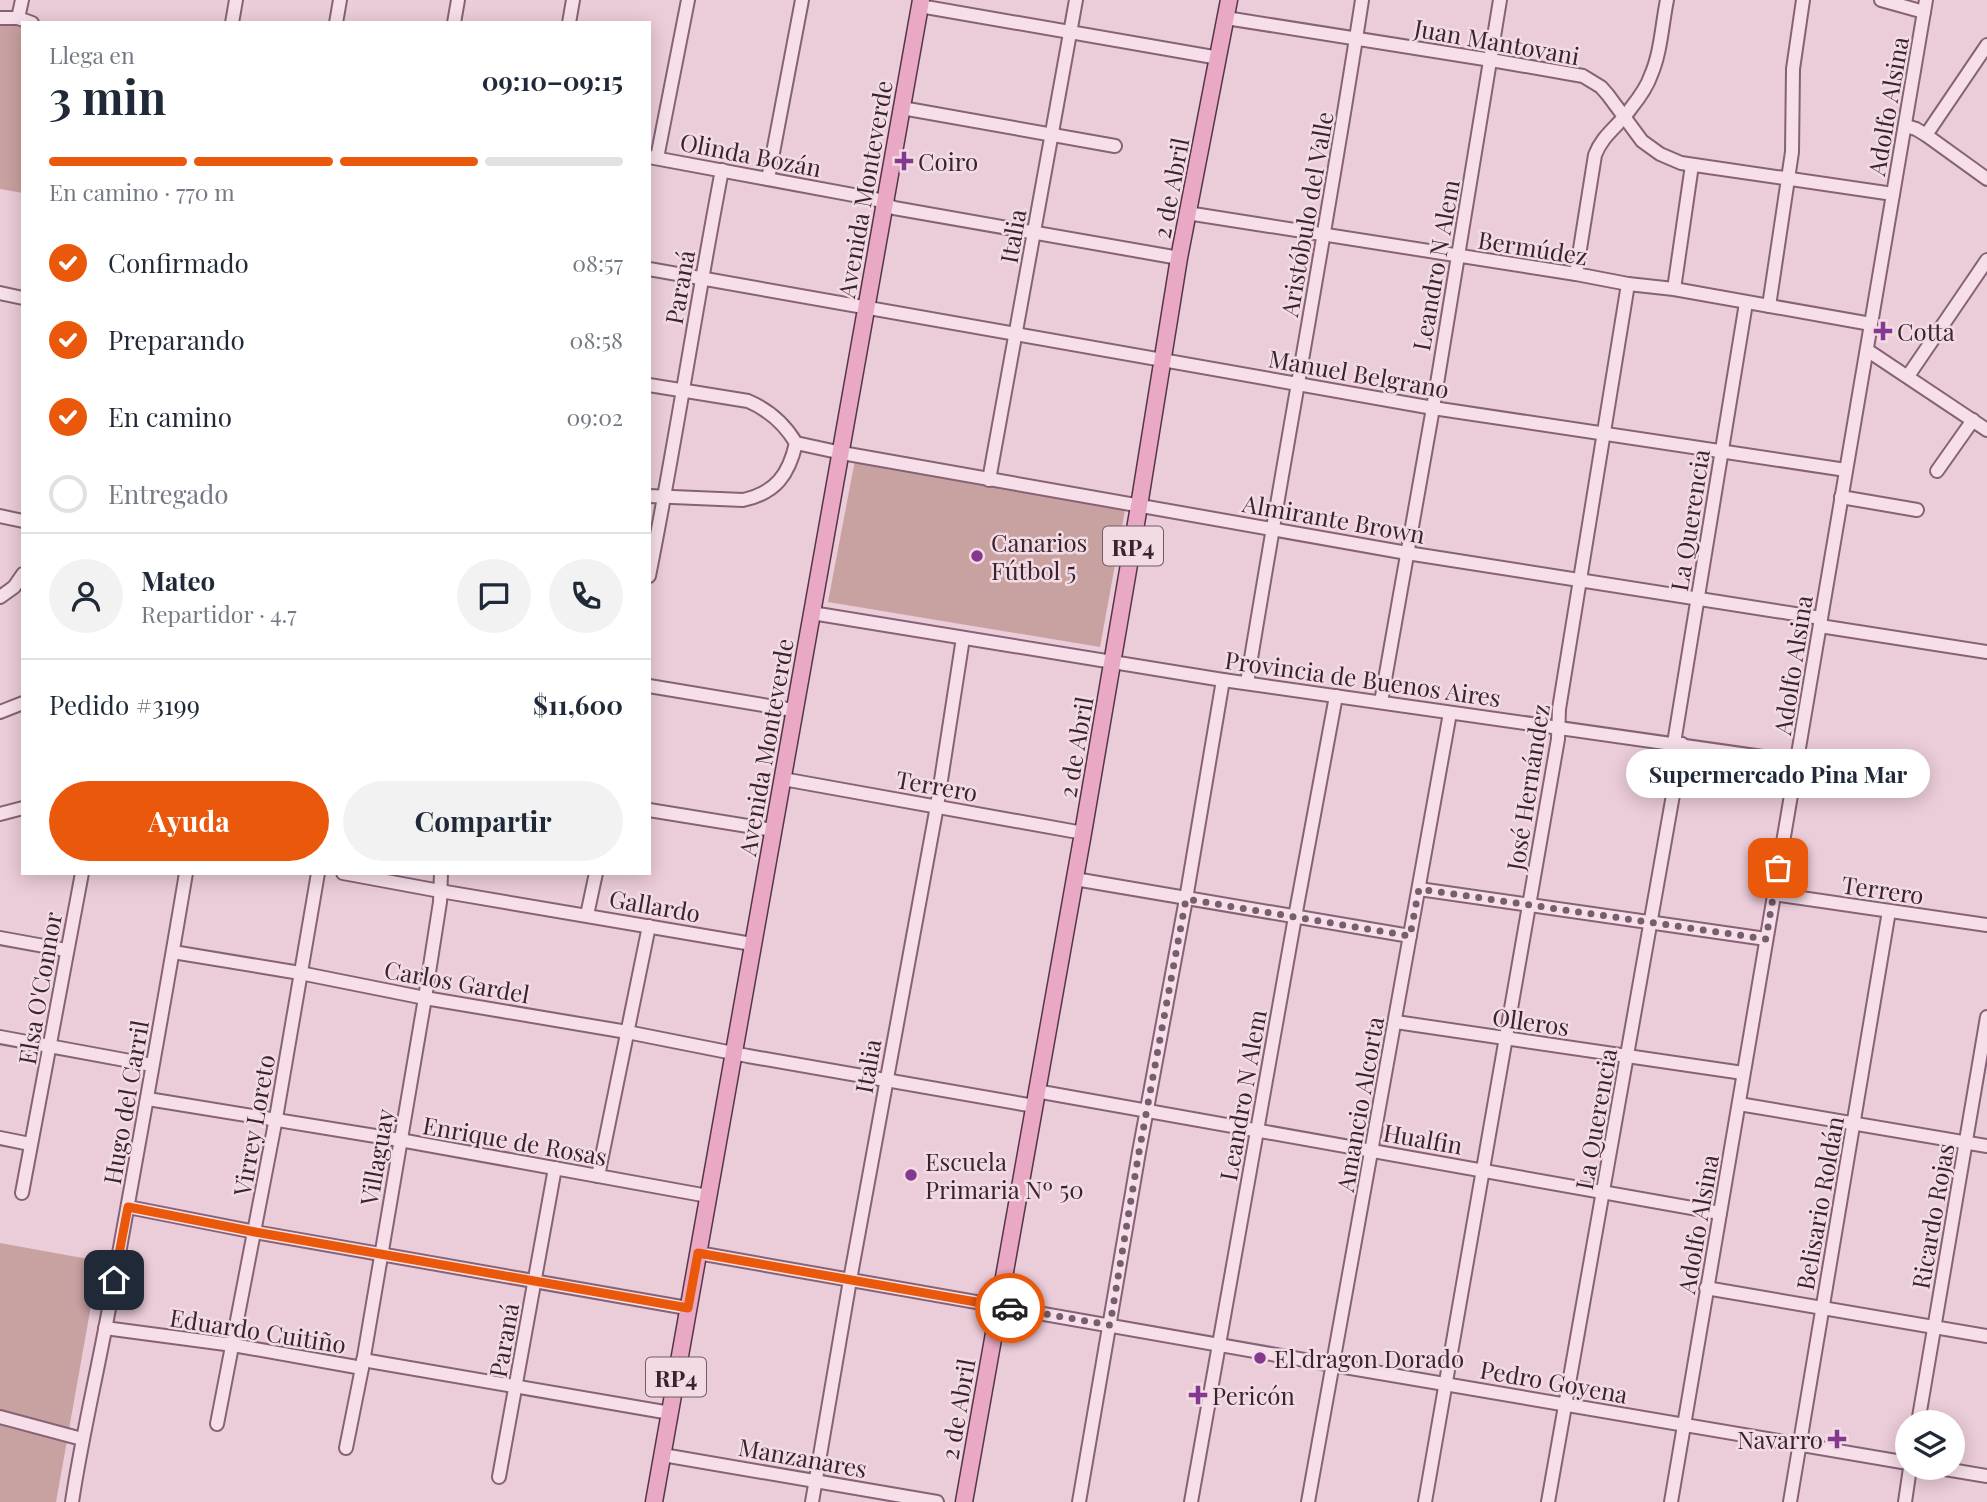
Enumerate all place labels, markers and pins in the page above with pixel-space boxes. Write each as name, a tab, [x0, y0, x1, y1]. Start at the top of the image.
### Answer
place label: Coiro	[918, 145, 978, 177]
marker: Coiro	[896, 153, 912, 169]
place label: Cotta	[1897, 315, 1955, 347]
marker: Cotta	[1875, 323, 1891, 339]
place label: Canarios Fútbol 5	[991, 526, 1087, 586]
marker: Canarios Fútbol 5	[969, 548, 985, 564]
callout: Supermercado Pina Mar	[1626, 749, 1930, 798]
pin	[1748, 838, 1808, 898]
place label: Escuela Primaria Nº 50	[925, 1145, 1084, 1205]
marker: Escuela Primaria Nº 50	[903, 1167, 919, 1183]
pin	[84, 1250, 144, 1310]
place label: El dragon Dorado	[1274, 1342, 1464, 1374]
marker: El dragon Dorado	[1252, 1350, 1268, 1366]
place label: Pericón	[1212, 1379, 1295, 1411]
marker: Pericón	[1190, 1387, 1206, 1403]
place label: Navarro	[1737, 1423, 1823, 1455]
marker: Navarro	[1829, 1431, 1845, 1447]

